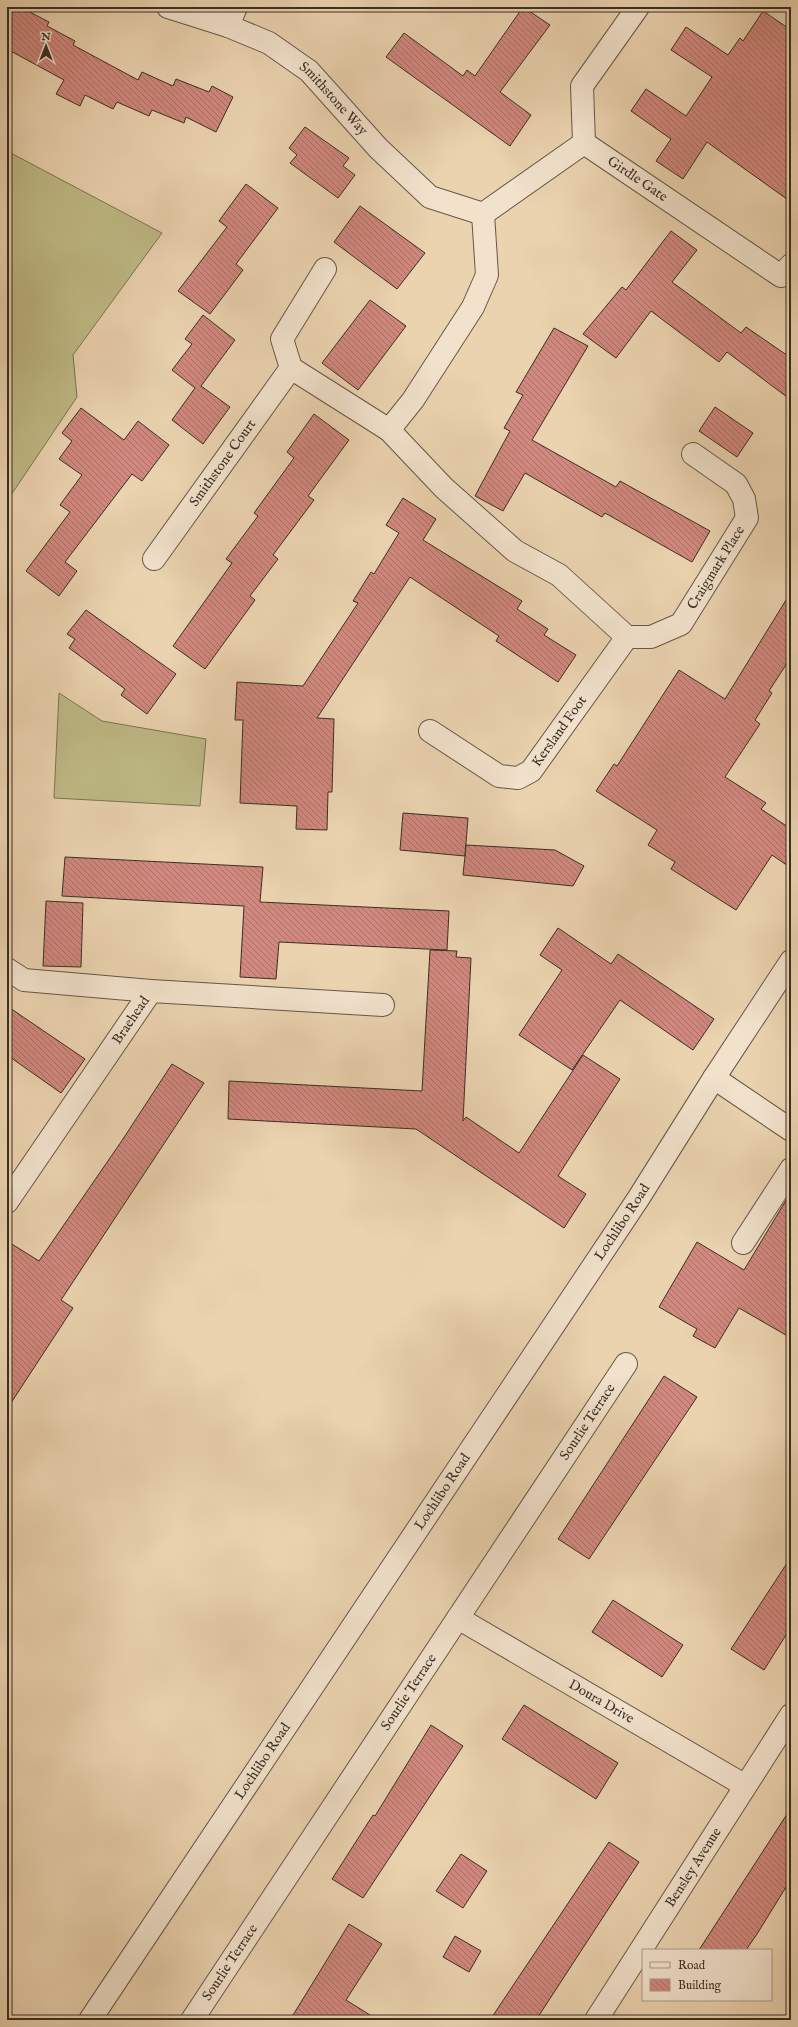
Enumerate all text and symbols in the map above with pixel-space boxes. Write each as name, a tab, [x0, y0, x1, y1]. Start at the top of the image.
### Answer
north arrow	[26, 26, 66, 66]
text: N	[40, 30, 51, 44]
street label: Smithstone Way	[296, 58, 372, 139]
street label: Girdle Gate	[604, 152, 672, 206]
street label: Smithstone Court	[185, 416, 260, 510]
street label: Craigmark Place	[683, 522, 749, 613]
street label: Kersland Foot	[528, 692, 591, 770]
street label: Braehead	[108, 992, 154, 1048]
street label: Lochlibo Road	[590, 1180, 654, 1264]
street label: Sourlie Terrace	[556, 1380, 620, 1464]
street label: Lochlibo Road	[410, 1450, 475, 1534]
street label: Sourlie Terrace	[377, 1650, 441, 1734]
street label: Doura Drive	[565, 1676, 638, 1728]
street label: Lochlibo Road	[231, 1719, 295, 1803]
street label: Bensley Avenue	[661, 1824, 726, 1911]
street label: Sourlie Terrace	[198, 1920, 262, 2004]
legend	[642, 1949, 772, 2001]
text: Road	[678, 1958, 706, 1973]
text: Building	[678, 1978, 722, 1993]

